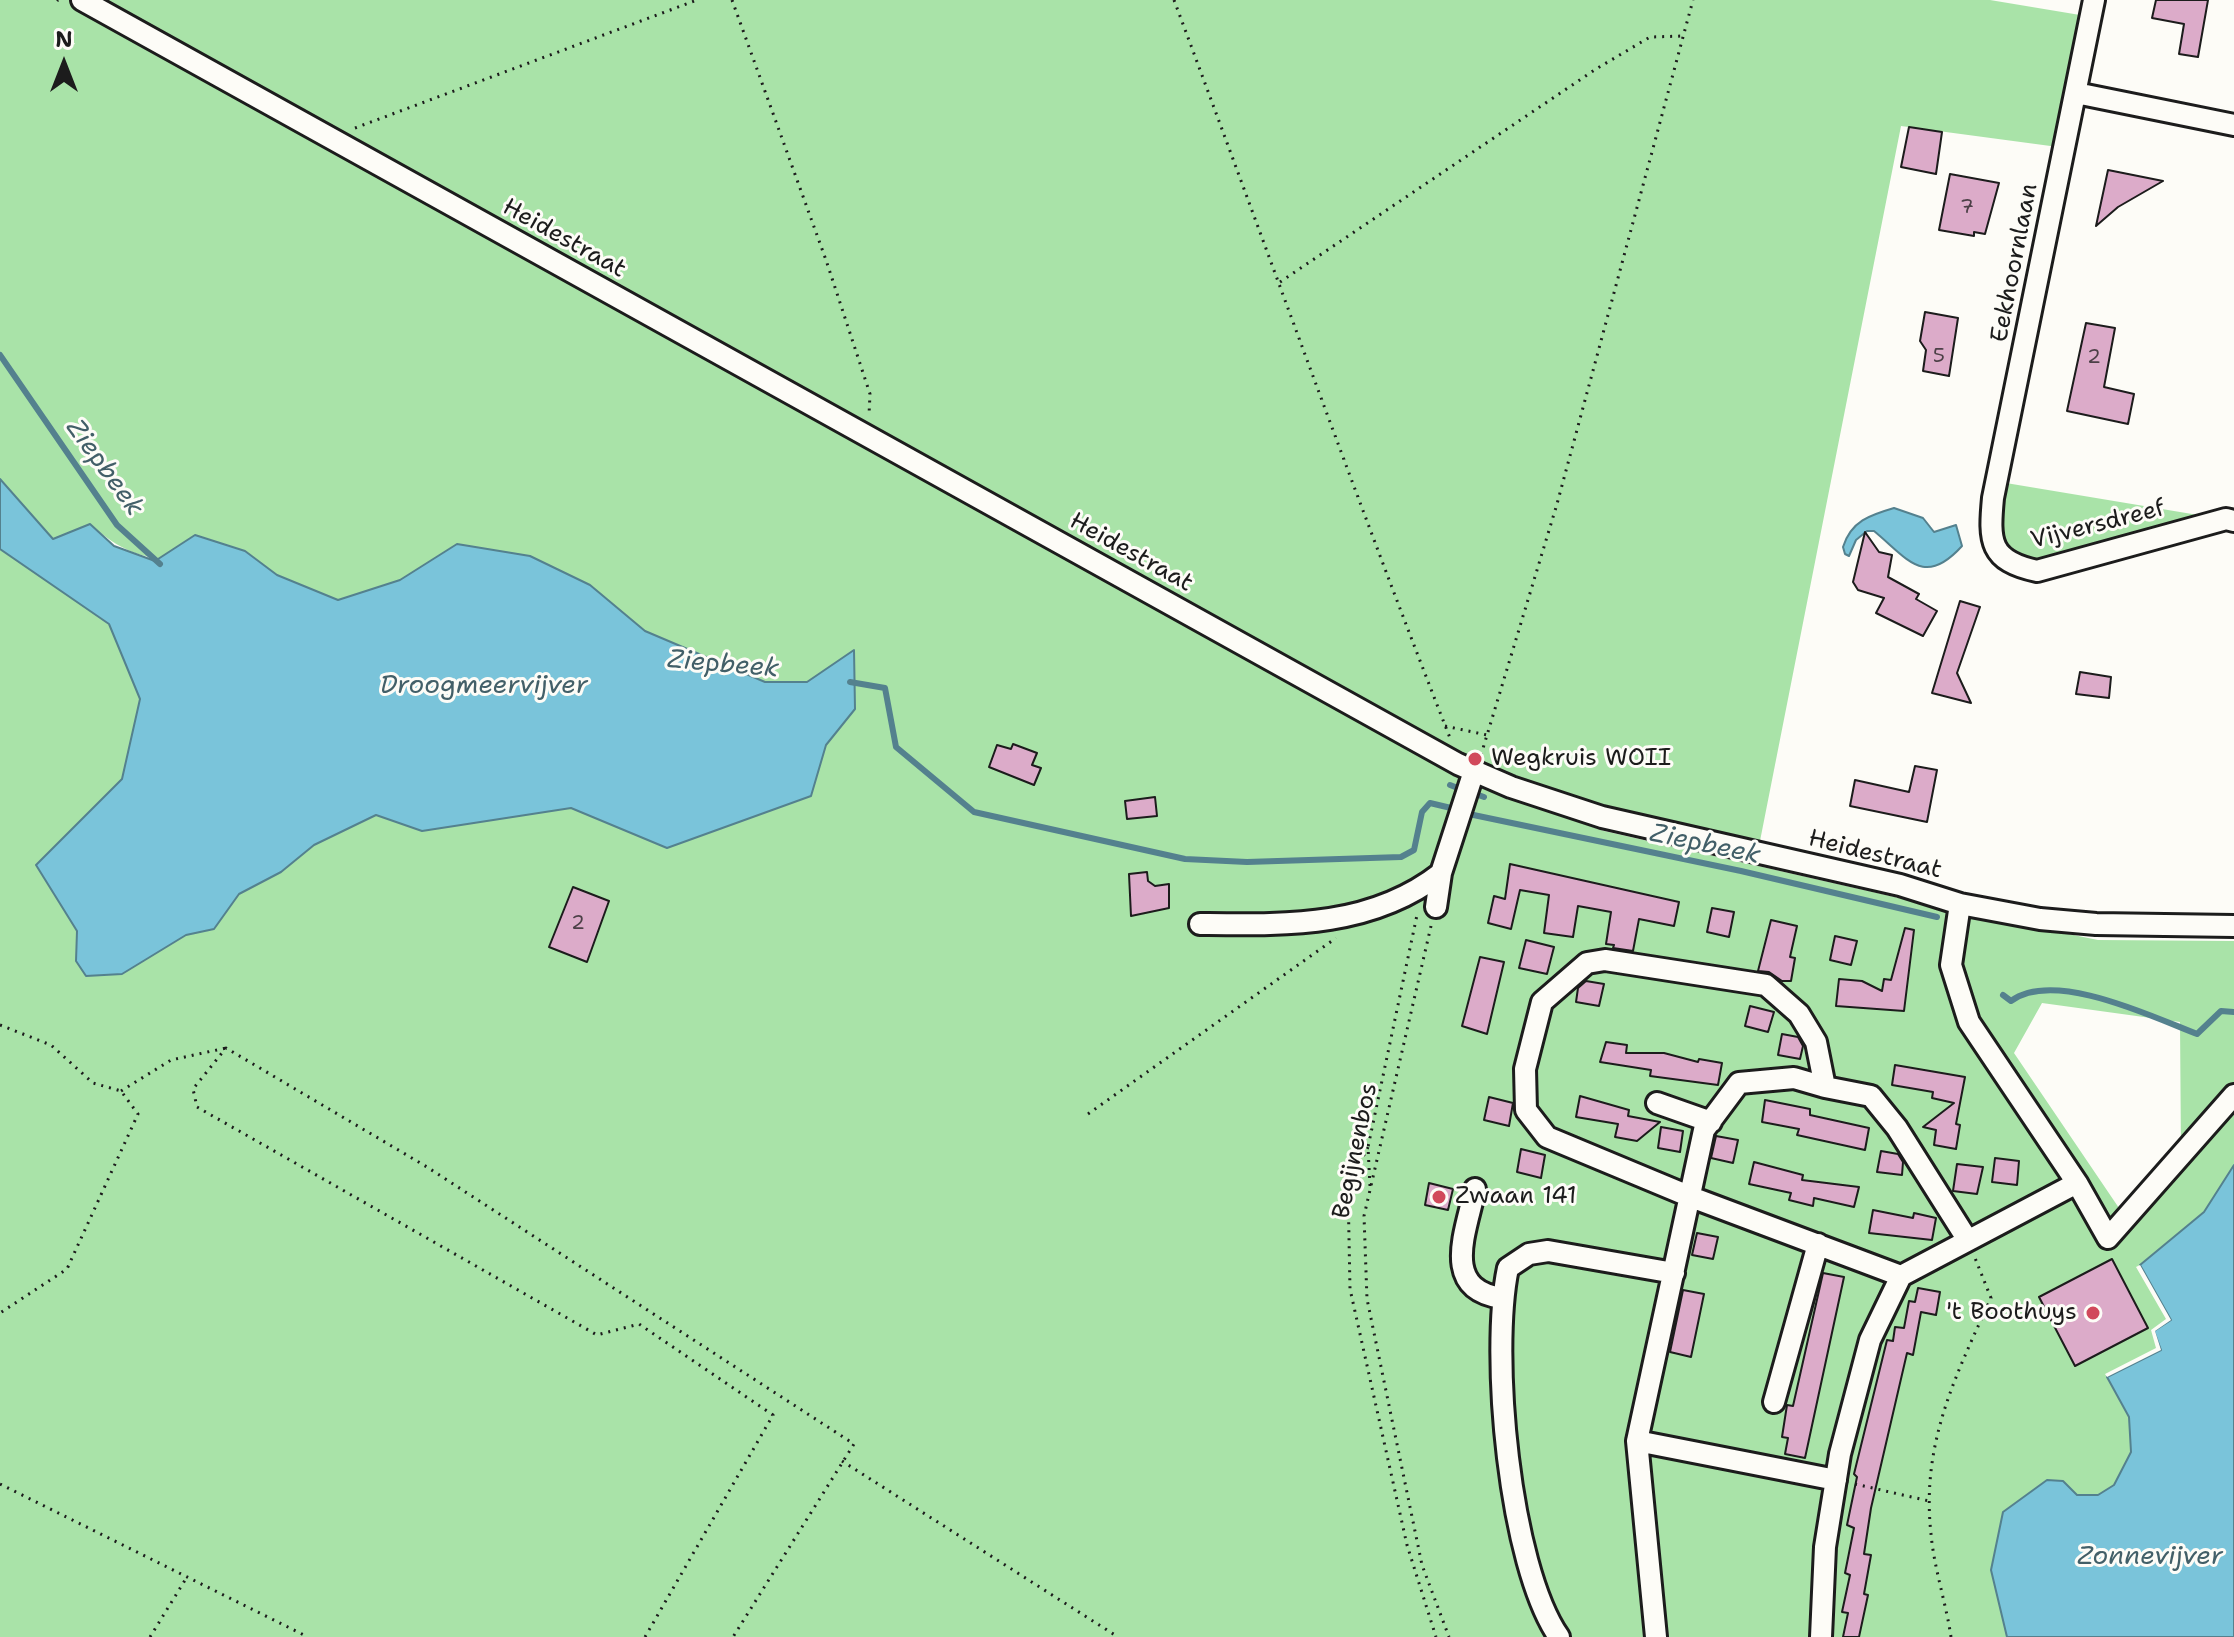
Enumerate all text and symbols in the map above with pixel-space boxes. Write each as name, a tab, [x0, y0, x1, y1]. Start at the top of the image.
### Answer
north arrow	[24, 24, 104, 104]
text: N	[55, 25, 73, 54]
street label: Eekhoornlaan	[1985, 181, 2045, 345]
street label: Heidestraat	[497, 193, 631, 285]
house number: 7	[1960, 196, 1974, 220]
house number: 5	[1933, 345, 1945, 369]
house number: 2	[2087, 346, 2101, 370]
water label: Ziepbeek	[58, 413, 150, 523]
street label: Vijversdreef	[2028, 494, 2168, 556]
street label: Heidestraat	[1064, 507, 1198, 599]
water label: Ziepbeek	[666, 645, 780, 685]
water label: Droogmeervijver	[380, 670, 588, 702]
place label: Wegkruis WOII	[1491, 745, 1671, 773]
marker: Wegkruis WOII	[1466, 750, 1484, 768]
water label: Ziepbeek	[1647, 818, 1763, 872]
street label: Heidestraat	[1805, 825, 1945, 885]
house number: 2	[571, 912, 585, 936]
street label: Begijnenbos	[1328, 1081, 1384, 1221]
place label: Zwaan 141	[1455, 1183, 1577, 1211]
marker: Zwaan 141	[1430, 1188, 1448, 1206]
place label: 't Boothuys	[1946, 1299, 2077, 1327]
marker: 't Boothuys	[2084, 1304, 2102, 1322]
water label: Zonnevijver	[2077, 1541, 2223, 1573]

